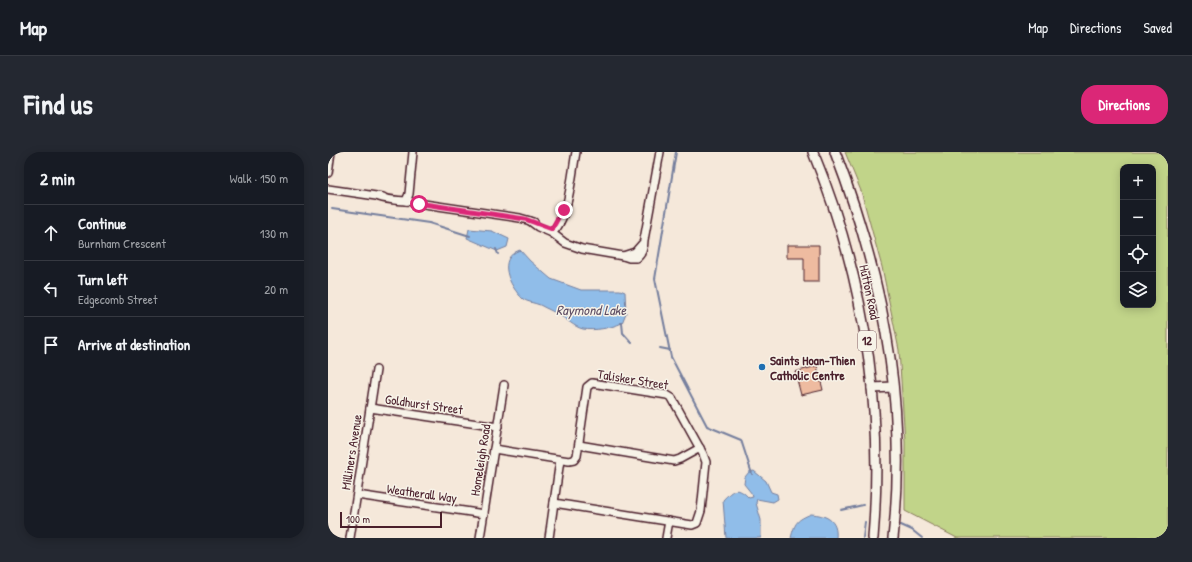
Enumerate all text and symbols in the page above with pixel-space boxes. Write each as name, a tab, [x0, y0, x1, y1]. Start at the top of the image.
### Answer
text: Map	[20, 15, 47, 41]
text: Map	[1028, 18, 1048, 37]
text: Directions	[1070, 18, 1121, 37]
text: Saved	[1143, 18, 1172, 37]
text: Find us	[24, 85, 93, 123]
button: Directions	[1081, 85, 1168, 124]
map controls	[1120, 164, 1156, 308]
button: +	[1120, 164, 1156, 200]
text: 2 min	[40, 167, 75, 190]
text: Walk · 150 m	[230, 169, 288, 187]
route start	[410, 195, 428, 213]
button: −	[1120, 200, 1156, 236]
route end	[555, 201, 573, 219]
text: Continue	[78, 213, 126, 234]
icon: ahead	[40, 222, 62, 244]
text: 130 m	[260, 224, 288, 242]
text: Burnham Crescent	[78, 234, 166, 252]
button: locate	[1120, 236, 1156, 272]
street label: Hutton Road	[855, 263, 885, 321]
text: Turn left	[78, 269, 128, 290]
button: layers	[1120, 272, 1156, 308]
icon: left	[40, 278, 62, 300]
text: 20 m	[264, 280, 288, 298]
text: Edgecomb Street	[78, 290, 158, 308]
water label: Raymond Lake	[556, 300, 627, 320]
road number: 12	[858, 331, 876, 351]
icon: arrive	[40, 334, 62, 356]
text: Arrive at destination	[78, 334, 190, 355]
place label: Saints Hoan-Thien Catholic Centre	[770, 351, 855, 384]
marker: Saints Hoan-Thien Catholic Centre	[757, 362, 767, 372]
street label: Talisker Street	[596, 365, 670, 394]
street label: Goldhurst Street	[384, 390, 465, 418]
street label: Milliners Avenue	[336, 413, 366, 491]
street label: Homeleigh Road	[465, 423, 495, 497]
street label: Weatherall Way	[386, 479, 459, 507]
scale bar	[340, 510, 442, 529]
text: 100 m	[346, 512, 370, 526]

